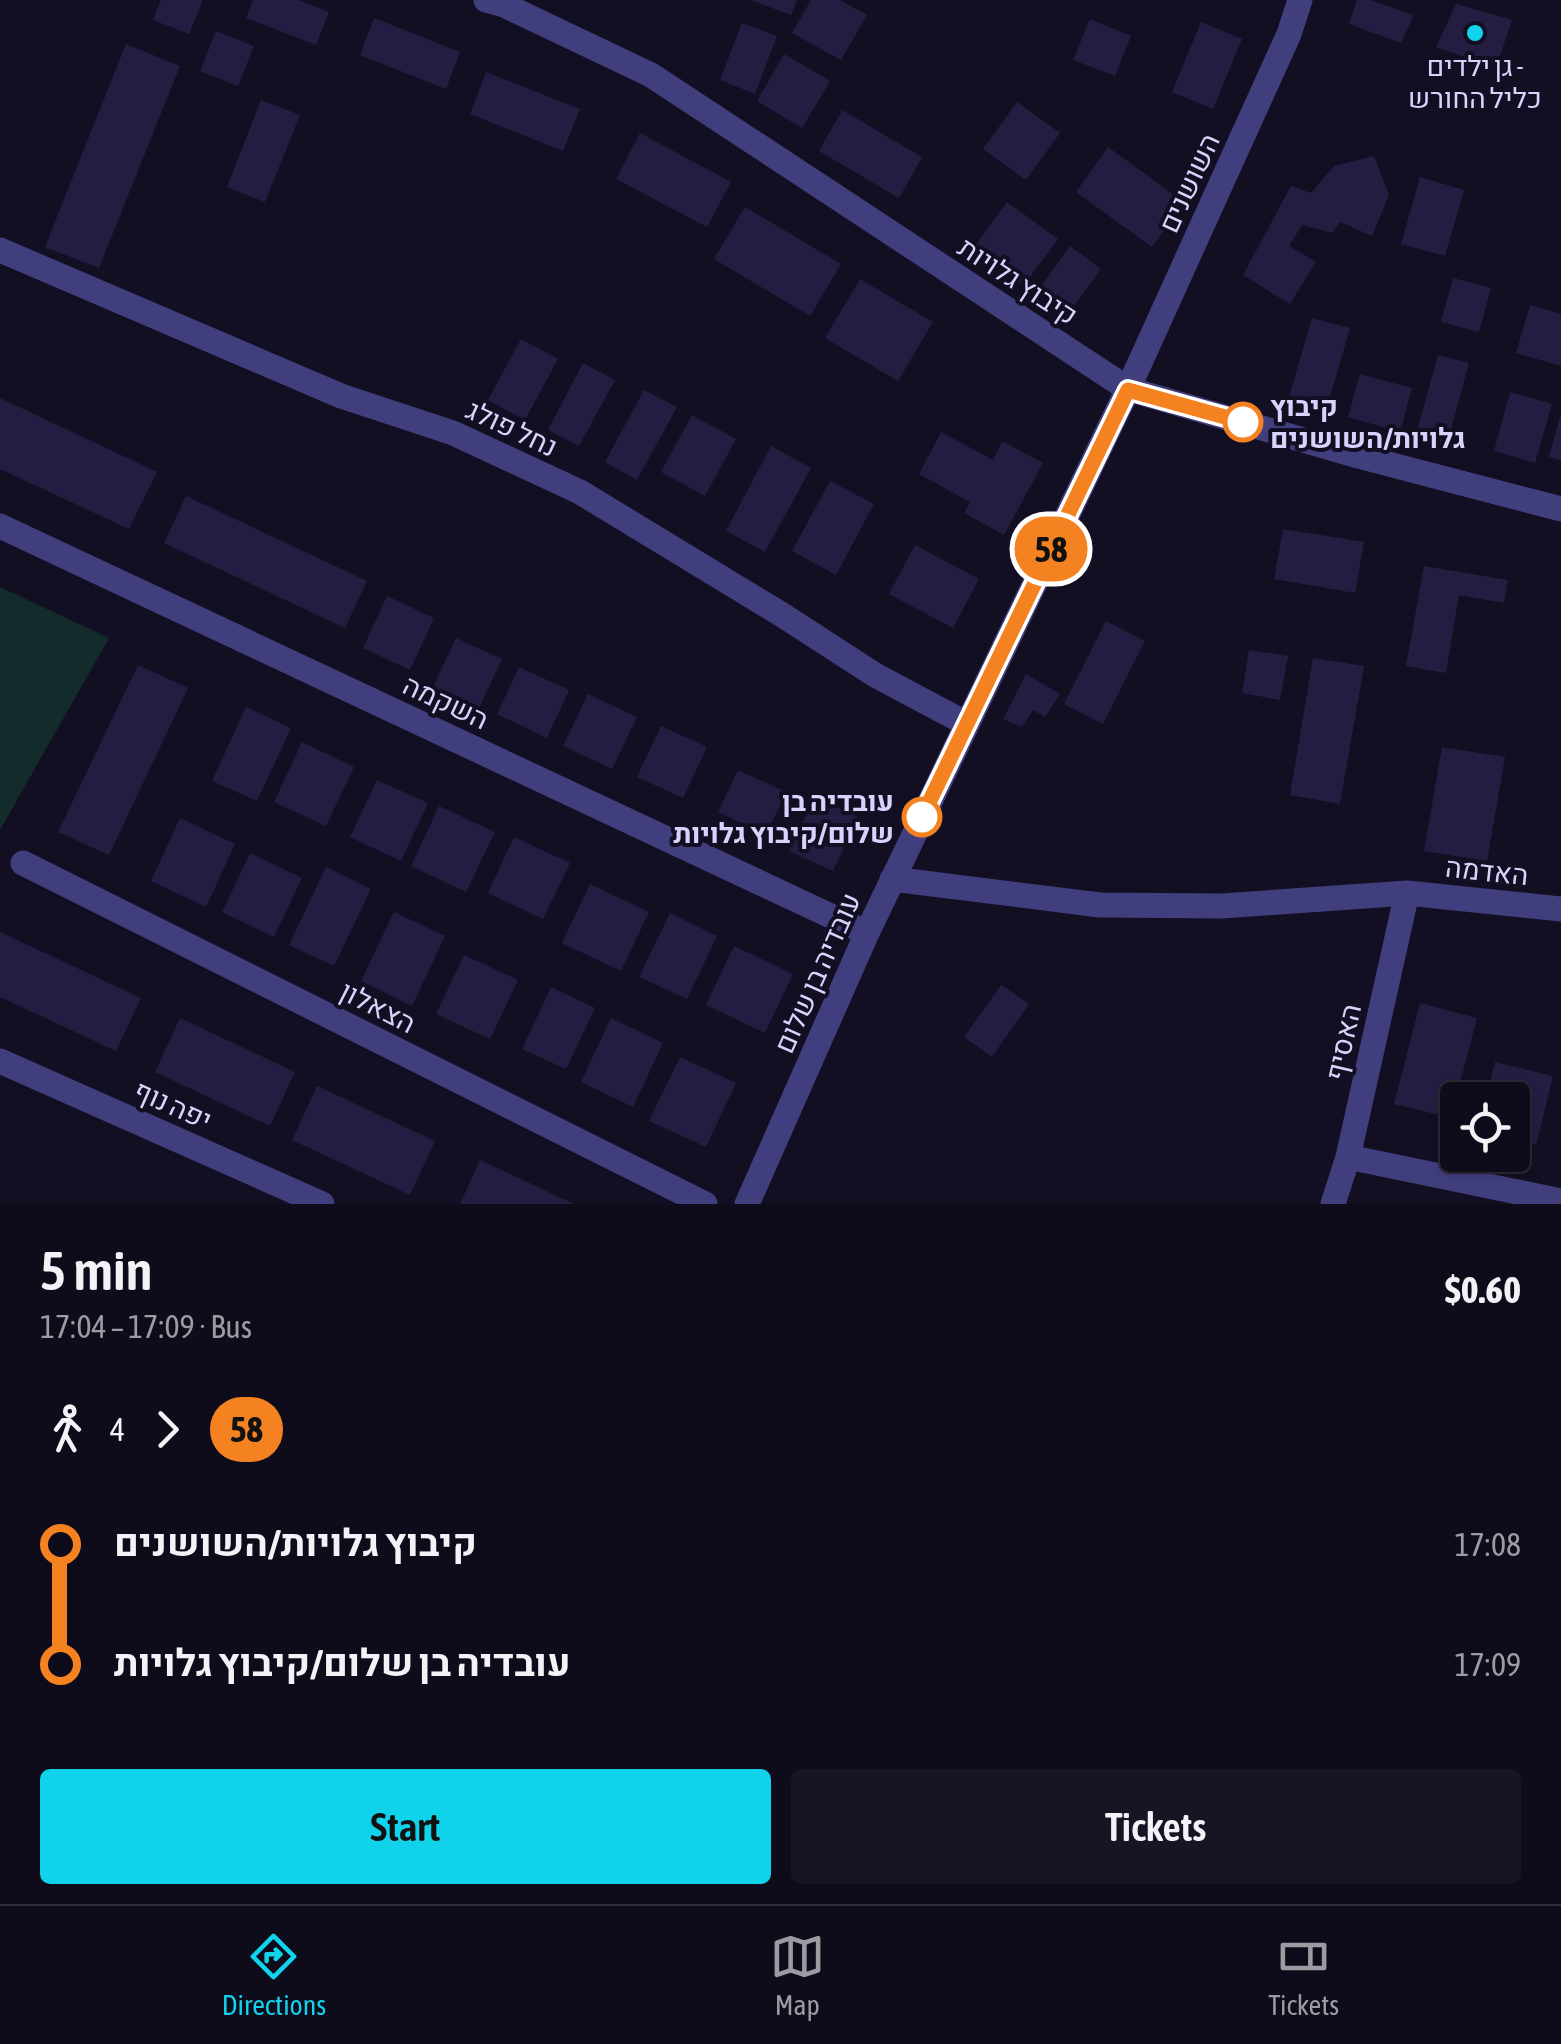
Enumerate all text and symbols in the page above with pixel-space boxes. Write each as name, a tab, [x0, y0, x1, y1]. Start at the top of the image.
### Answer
marker: גן ילדים - כליל החורש	[1464, 22, 1486, 44]
place label: גן ילדים - כליל החורש	[1408, 50, 1542, 114]
street label: השושנים	[1152, 128, 1226, 238]
street label: קיבוץ גלויות	[953, 231, 1083, 331]
place label: קיבוץ גלויות/השושנים	[1270, 390, 1466, 454]
street label: נחל פולג	[462, 393, 562, 463]
marker: קיבוץ גלויות/השושנים	[1224, 403, 1262, 441]
line badge: 58	[1006, 516, 1096, 582]
text: 58	[1035, 529, 1067, 569]
street label: השקמה	[398, 668, 494, 736]
place label: עובדיה בן שלום/קיבוץ גלויות	[673, 785, 894, 849]
marker: עובדיה בן שלום/קיבוץ גלויות	[903, 798, 941, 836]
street label: האדמה	[1444, 851, 1530, 891]
street label: עובדיה בן שלום	[767, 888, 867, 1058]
street label: הצאלון	[335, 974, 421, 1040]
street label: האסיף	[1319, 1001, 1367, 1083]
street label: יפה נוף	[129, 1074, 217, 1136]
map controls	[1440, 1082, 1530, 1172]
button: locate	[1440, 1082, 1530, 1172]
text: 5 min	[40, 1239, 152, 1302]
text: $0.60	[1445, 1268, 1521, 1311]
text: 17:04 – 17:09 · Bus	[40, 1308, 252, 1345]
icon: walk	[40, 1402, 95, 1457]
icon: forward	[140, 1402, 195, 1457]
text: 58	[230, 1409, 263, 1449]
text: 4	[110, 1411, 125, 1448]
text: קיבוץ גלויות/השושנים	[114, 1521, 477, 1564]
text: 17:08	[1455, 1526, 1521, 1563]
text: עובדיה בן שלום/קיבוץ גלויות	[114, 1641, 571, 1684]
text: 17:09	[1455, 1646, 1521, 1683]
button: Start	[40, 1769, 771, 1884]
button: Tickets	[791, 1769, 1521, 1884]
tab: Directions	[222, 1929, 326, 2021]
tab: Map	[770, 1929, 825, 2021]
tab: Tickets	[1268, 1929, 1339, 2021]

